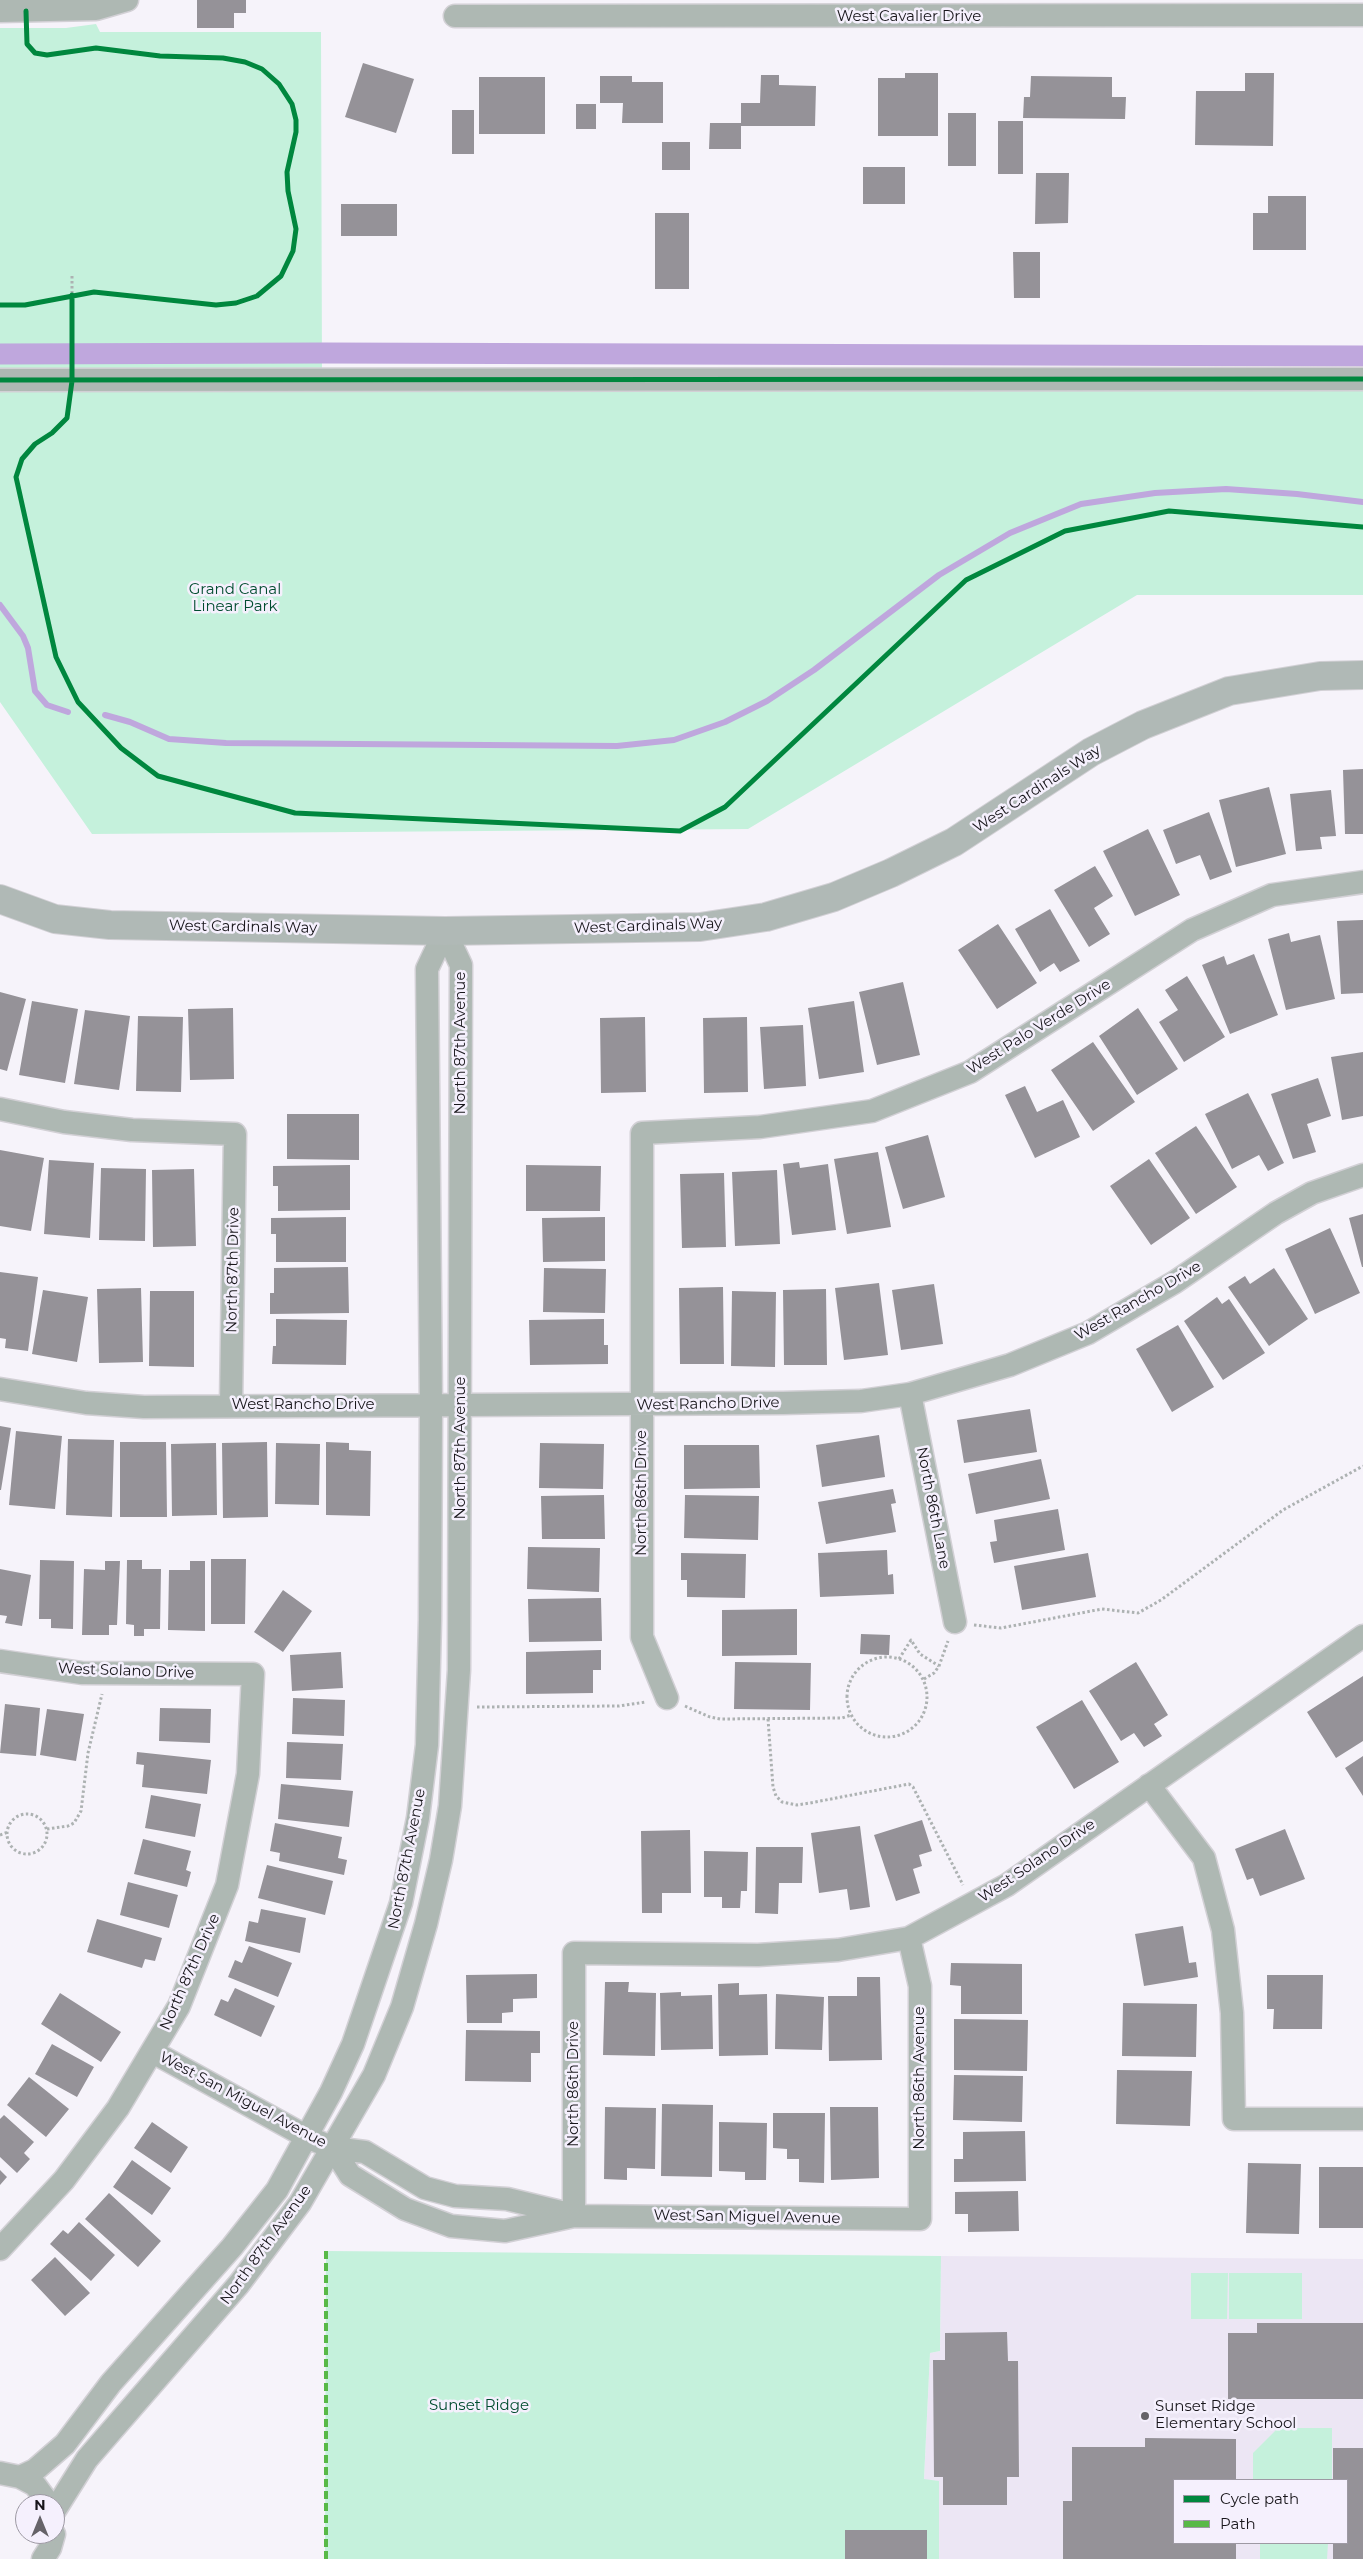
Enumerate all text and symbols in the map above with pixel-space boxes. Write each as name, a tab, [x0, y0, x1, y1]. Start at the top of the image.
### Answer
street label: West Cavalier Drive	[837, 8, 981, 26]
park label: Grand Canal Linear Park	[189, 581, 281, 616]
street label: West Cardinals Way	[970, 741, 1104, 837]
street label: West Cardinals Way	[574, 914, 722, 938]
street label: West Cardinals Way	[169, 917, 317, 937]
street label: North 87th Avenue	[452, 972, 470, 1114]
street label: West Palo Verde Drive	[964, 975, 1114, 1079]
street label: North 87th Drive	[223, 1207, 243, 1333]
street label: West Rancho Drive	[1072, 1257, 1204, 1345]
street label: North 87th Avenue	[452, 1377, 470, 1519]
street label: West Rancho Drive	[636, 1394, 780, 1414]
street label: West Rancho Drive	[231, 1396, 375, 1414]
street label: North 86th Drive	[633, 1430, 651, 1556]
street label: North 86th Lane	[912, 1446, 954, 1570]
street label: West Solano Drive	[57, 1660, 195, 1682]
street label: North 87th Avenue	[385, 1787, 429, 1931]
street label: West Solano Drive	[975, 1815, 1099, 1907]
street label: North 87th Drive	[156, 1911, 224, 2033]
street label: North 86th Avenue	[911, 2006, 929, 2150]
street label: North 86th Drive	[565, 2021, 583, 2147]
street label: West San Miguel Avenue	[156, 2048, 330, 2152]
street label: North 87th Avenue	[217, 2182, 315, 2308]
street label: West San Miguel Avenue	[653, 2206, 841, 2228]
park label: Sunset Ridge	[429, 2397, 529, 2415]
place label: Sunset Ridge Elementary School	[1155, 2398, 1296, 2433]
marker: Sunset Ridge Elementary School	[1139, 2410, 1151, 2422]
legend	[1173, 2479, 1348, 2544]
text: Cycle path	[1220, 2489, 1299, 2508]
north arrow	[15, 2494, 65, 2544]
text: N	[34, 2496, 46, 2514]
text: Path	[1220, 2514, 1256, 2533]

